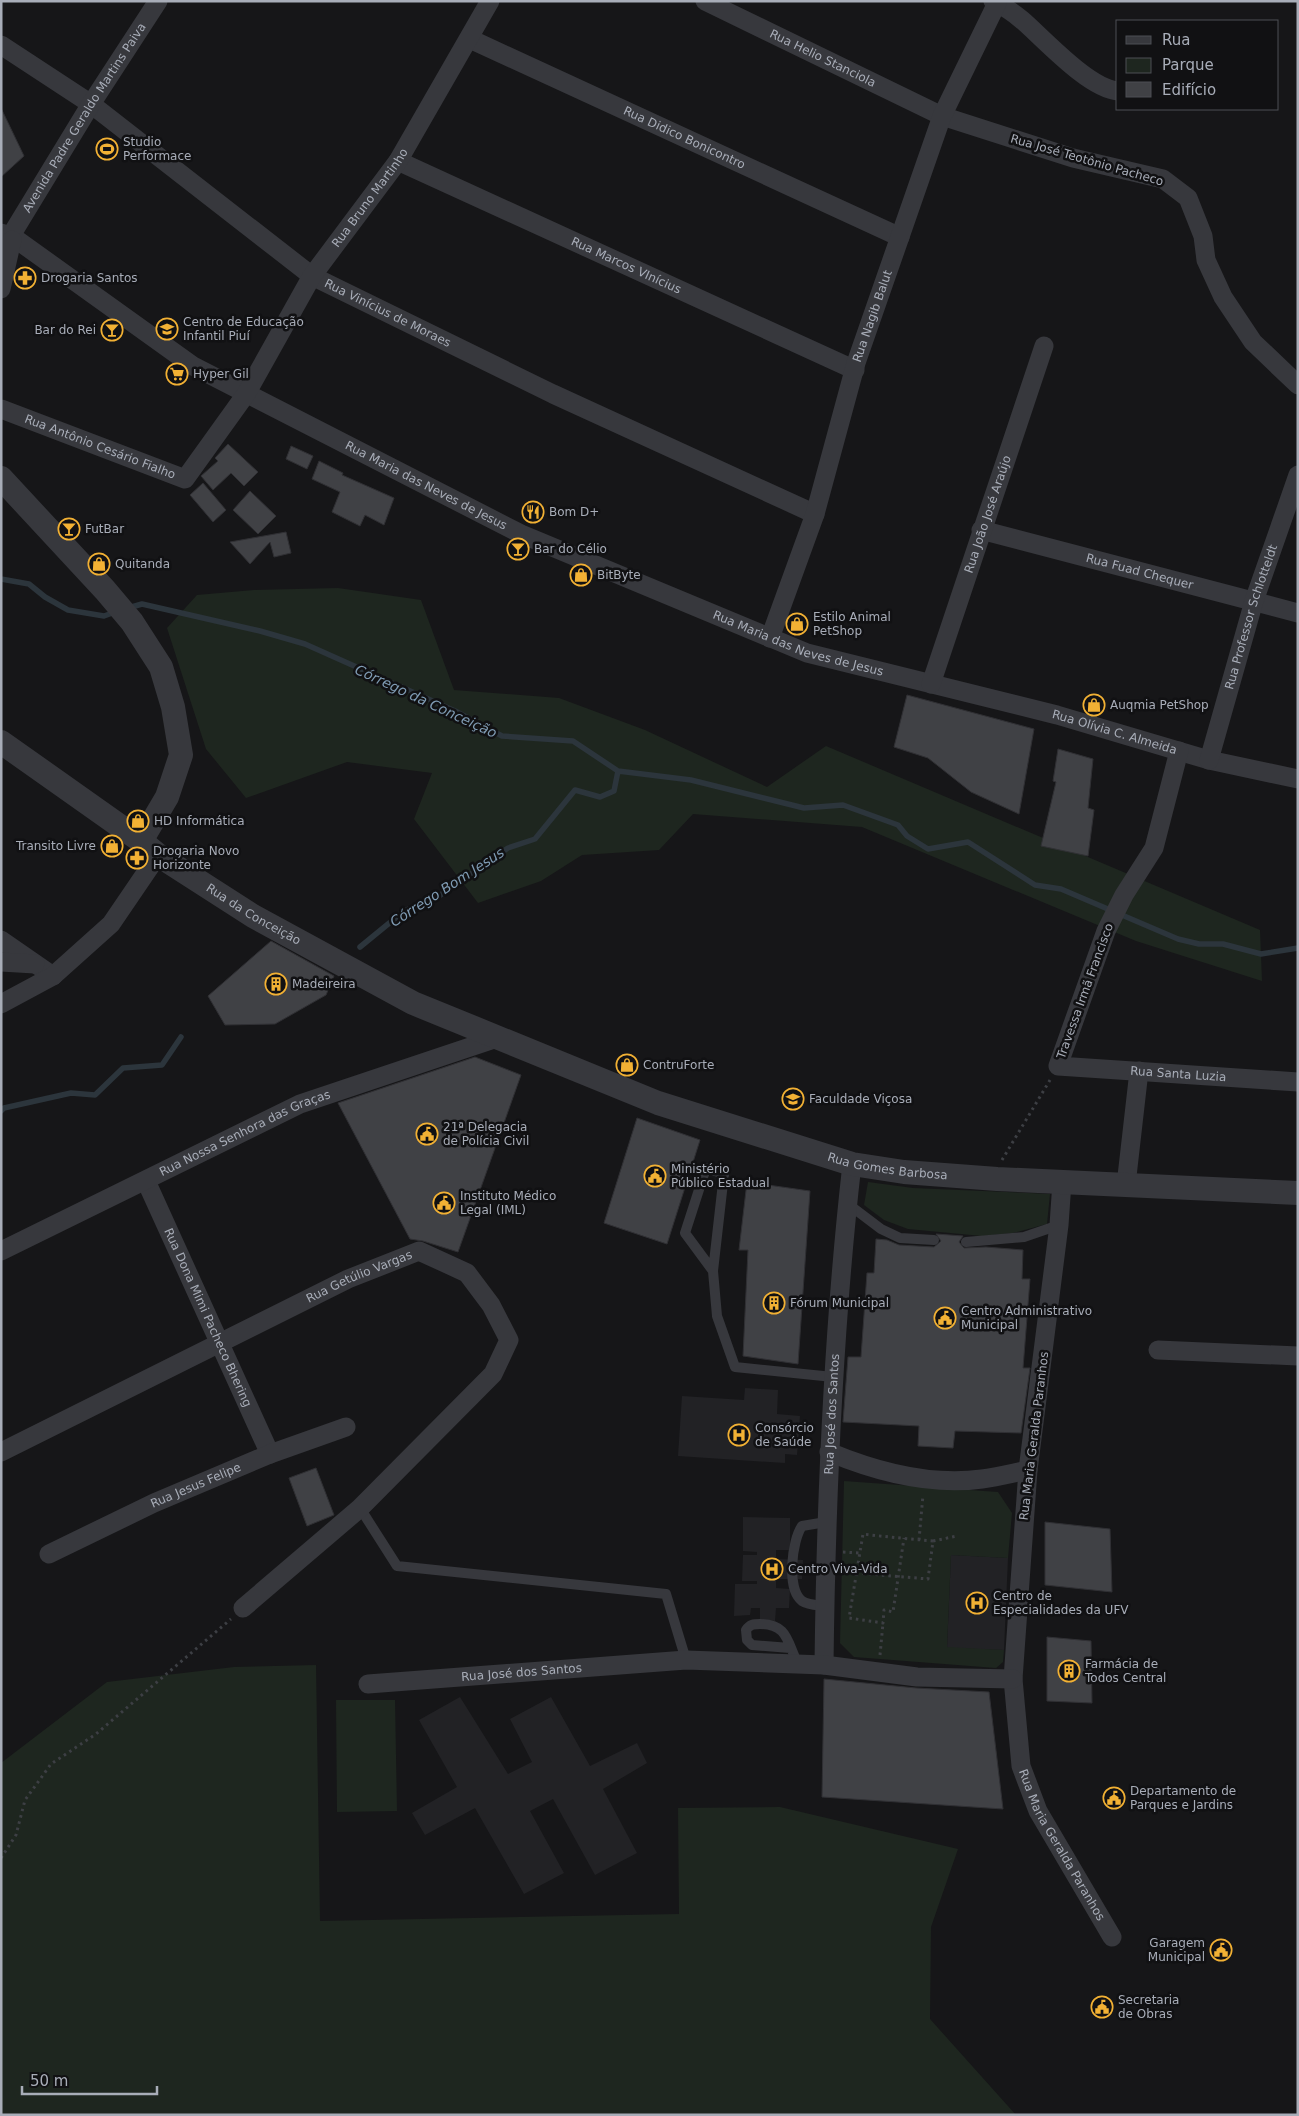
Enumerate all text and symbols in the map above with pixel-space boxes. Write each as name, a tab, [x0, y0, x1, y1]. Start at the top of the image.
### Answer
street label: Avenida Padre Geraldo Martins Paiva	[20, 20, 149, 215]
legend	[1116, 20, 1279, 110]
street label: Rua Helio Stanciola	[768, 27, 878, 90]
text: Rua	[1162, 31, 1190, 49]
text: Parque	[1162, 56, 1214, 74]
text: Edifício	[1162, 81, 1216, 99]
street label: Rua Didico Bonicontro	[621, 104, 748, 172]
street label: Rua José Teotônio Pacheco	[1009, 131, 1165, 189]
place label: Studio Performace	[123, 135, 191, 163]
sports icon: Studio Performace	[95, 137, 119, 161]
street label: Rua Bruno Martinho	[329, 146, 411, 250]
street label: Rua Marcos VInícius	[569, 234, 684, 297]
pharmacy icon: Drogaria Santos	[13, 266, 37, 290]
street label: Rua Nagib Balut	[850, 268, 895, 364]
place label: Drogaria Santos	[41, 271, 138, 285]
street label: Rua Vinícius de Moraes	[322, 276, 453, 350]
place label: Centro de Educação Infantil Piuí	[183, 315, 304, 343]
school or university icon: Centro de Educação Infantil Piuí	[155, 317, 179, 341]
bar icon: Bar do Rei	[100, 318, 124, 342]
place label: Bar do Rei	[34, 323, 96, 337]
supermarket icon: Hyper Gil	[165, 362, 189, 386]
place label: Hyper Gil	[193, 367, 249, 381]
street label: Rua Antônio Cesário Fialho	[23, 412, 178, 482]
street label: Rua Maria das Neves de Jesus	[343, 438, 509, 533]
street label: Rua João José Araújo	[962, 454, 1014, 575]
restaurant icon: Bom D+	[521, 500, 545, 524]
place label: Bom D+	[549, 505, 599, 519]
bar icon: FutBar	[57, 517, 81, 541]
place label: FutBar	[85, 522, 124, 536]
bar icon: Bar do Célio	[506, 537, 530, 561]
place label: Bar do Célio	[534, 542, 607, 556]
street label: Rua Professor Schlotteldt	[1222, 542, 1280, 691]
street label: Rua Fuad Chequer	[1085, 551, 1195, 592]
shop icon: Quitanda	[87, 552, 111, 576]
place label: Quitanda	[115, 557, 170, 571]
shop icon: BitByte	[569, 563, 593, 587]
place label: BitByte	[597, 568, 641, 582]
street label: Rua Maria das Neves de Jesus	[711, 608, 885, 679]
place label: Estilo Animal PetShop	[813, 610, 891, 638]
shop icon: Estilo Animal PetShop	[785, 612, 809, 636]
water label: Córrego da Conceição	[353, 661, 499, 741]
shop icon: Auqmia PetShop	[1082, 693, 1106, 717]
place label: Auqmia PetShop	[1110, 698, 1209, 712]
street label: Rua Olívia C. Almeida	[1051, 707, 1179, 757]
shop icon: HD Informática	[126, 809, 150, 833]
place label: HD Informática	[154, 814, 245, 828]
shop icon: Transito Livre	[100, 834, 124, 858]
place label: Transito Livre	[15, 839, 96, 853]
place label: Drogaria Novo Horizonte	[153, 844, 239, 872]
water label: Córrego Bom Jesus	[387, 844, 507, 930]
pharmacy icon: Drogaria Novo Horizonte	[125, 846, 149, 870]
street label: Rua da Conceição	[204, 881, 303, 948]
street label: Travessa Irmã Francisco	[1054, 921, 1116, 1062]
building icon: Madeireira	[264, 972, 288, 996]
place label: Madeireira	[292, 977, 356, 991]
shop icon: ContruForte	[615, 1053, 639, 1077]
place label: ContruForte	[643, 1058, 714, 1072]
street label: Rua Santa Luzia	[1130, 1064, 1227, 1084]
street label: Rua Nossa Senhora das Graças	[157, 1087, 332, 1179]
school or university icon: Faculdade Viçosa	[781, 1087, 805, 1111]
place label: Faculdade Viçosa	[809, 1092, 912, 1106]
place label: 21ª Delegacia de Polícia Civil	[443, 1120, 529, 1148]
public building icon: 21ª Delegacia de Polícia Civil	[415, 1122, 439, 1146]
street label: Rua Gomes Barbosa	[826, 1150, 948, 1182]
place label: Ministério Público Estadual	[671, 1162, 769, 1190]
public building icon: Ministério Público Estadual	[643, 1164, 667, 1188]
place label: Instituto Médico Legal (IML)	[460, 1189, 556, 1217]
public building icon: Instituto Médico Legal (IML)	[432, 1191, 456, 1215]
street label: Rua Dona Mimi Pacheco Bhering	[161, 1226, 255, 1409]
street label: Rua Getúlio Vargas	[304, 1247, 414, 1306]
building icon: Fórum Municipal	[762, 1291, 786, 1315]
place label: Fórum Municipal	[790, 1296, 889, 1310]
place label: Centro Administrativo Municipal	[961, 1304, 1092, 1332]
public building icon: Centro Administrativo Municipal	[933, 1306, 957, 1330]
street label: Rua Maria Geralda Paranhos	[1017, 1351, 1051, 1521]
street label: Rua José dos Santos	[822, 1353, 842, 1475]
place label: Consórcio de Saúde	[755, 1421, 814, 1449]
hospital icon: Consórcio de Saúde	[727, 1423, 751, 1447]
street label: Rua Jesus Felipe	[148, 1460, 243, 1511]
hospital icon: Centro Viva-Vida	[760, 1557, 784, 1581]
place label: Centro Viva-Vida	[788, 1562, 888, 1576]
place label: Centro de Especialidades da UFV	[993, 1589, 1129, 1617]
hospital icon: Centro de Especialidades da UFV	[965, 1591, 989, 1615]
place label: Farmácia de Todos Central	[1084, 1657, 1166, 1685]
building icon: Farmácia de Todos Central	[1057, 1659, 1081, 1683]
street label: Rua José dos Santos	[461, 1661, 582, 1684]
street label: Rua Maria Geralda Paranhos	[1016, 1767, 1108, 1923]
place label: Departamento de Parques e Jardins	[1130, 1784, 1236, 1812]
public building icon: Departamento de Parques e Jardins	[1102, 1786, 1126, 1810]
place label: Garagem Municipal	[1148, 1936, 1205, 1964]
public building icon: Garagem Municipal	[1209, 1938, 1233, 1962]
place label: Secretaria de Obras	[1118, 1993, 1179, 2021]
public building icon: Secretaria de Obras	[1090, 1995, 1114, 2019]
scale bar	[22, 2064, 158, 2096]
text: 50 m	[30, 2072, 68, 2090]

